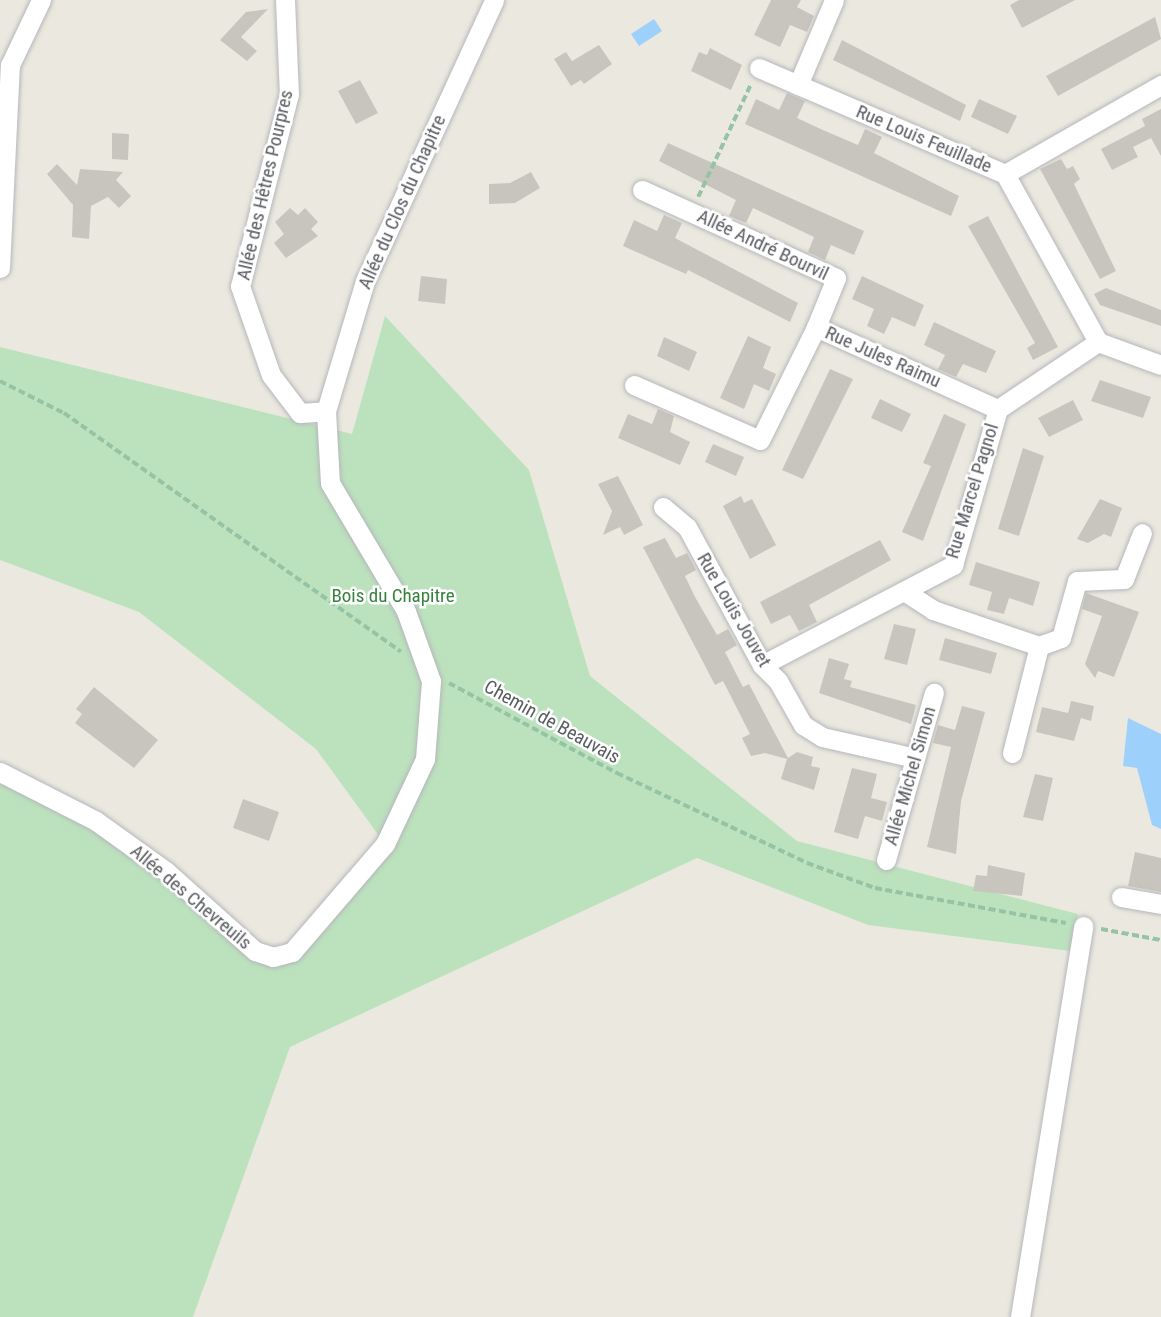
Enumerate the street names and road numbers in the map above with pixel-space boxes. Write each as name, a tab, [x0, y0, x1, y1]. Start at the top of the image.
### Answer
street label: Allée des Hêtres Pourpres	[232, 88, 298, 282]
street label: Rue Louis Feuillade	[853, 100, 995, 178]
street label: Allée du Clos du Chapitre	[353, 111, 451, 293]
street label: Allée André Bourvil	[694, 205, 832, 285]
street label: Rue Jules Raimu	[822, 321, 944, 393]
street label: Rue Marcel Pagnol	[941, 421, 1003, 561]
street label: Rue Louis Jouvet	[692, 549, 776, 671]
street label: Chemin de Beauvais	[480, 675, 624, 769]
street label: Allée Michel Simon	[879, 704, 941, 848]
street label: Allée des Chevreuils	[126, 840, 256, 954]

